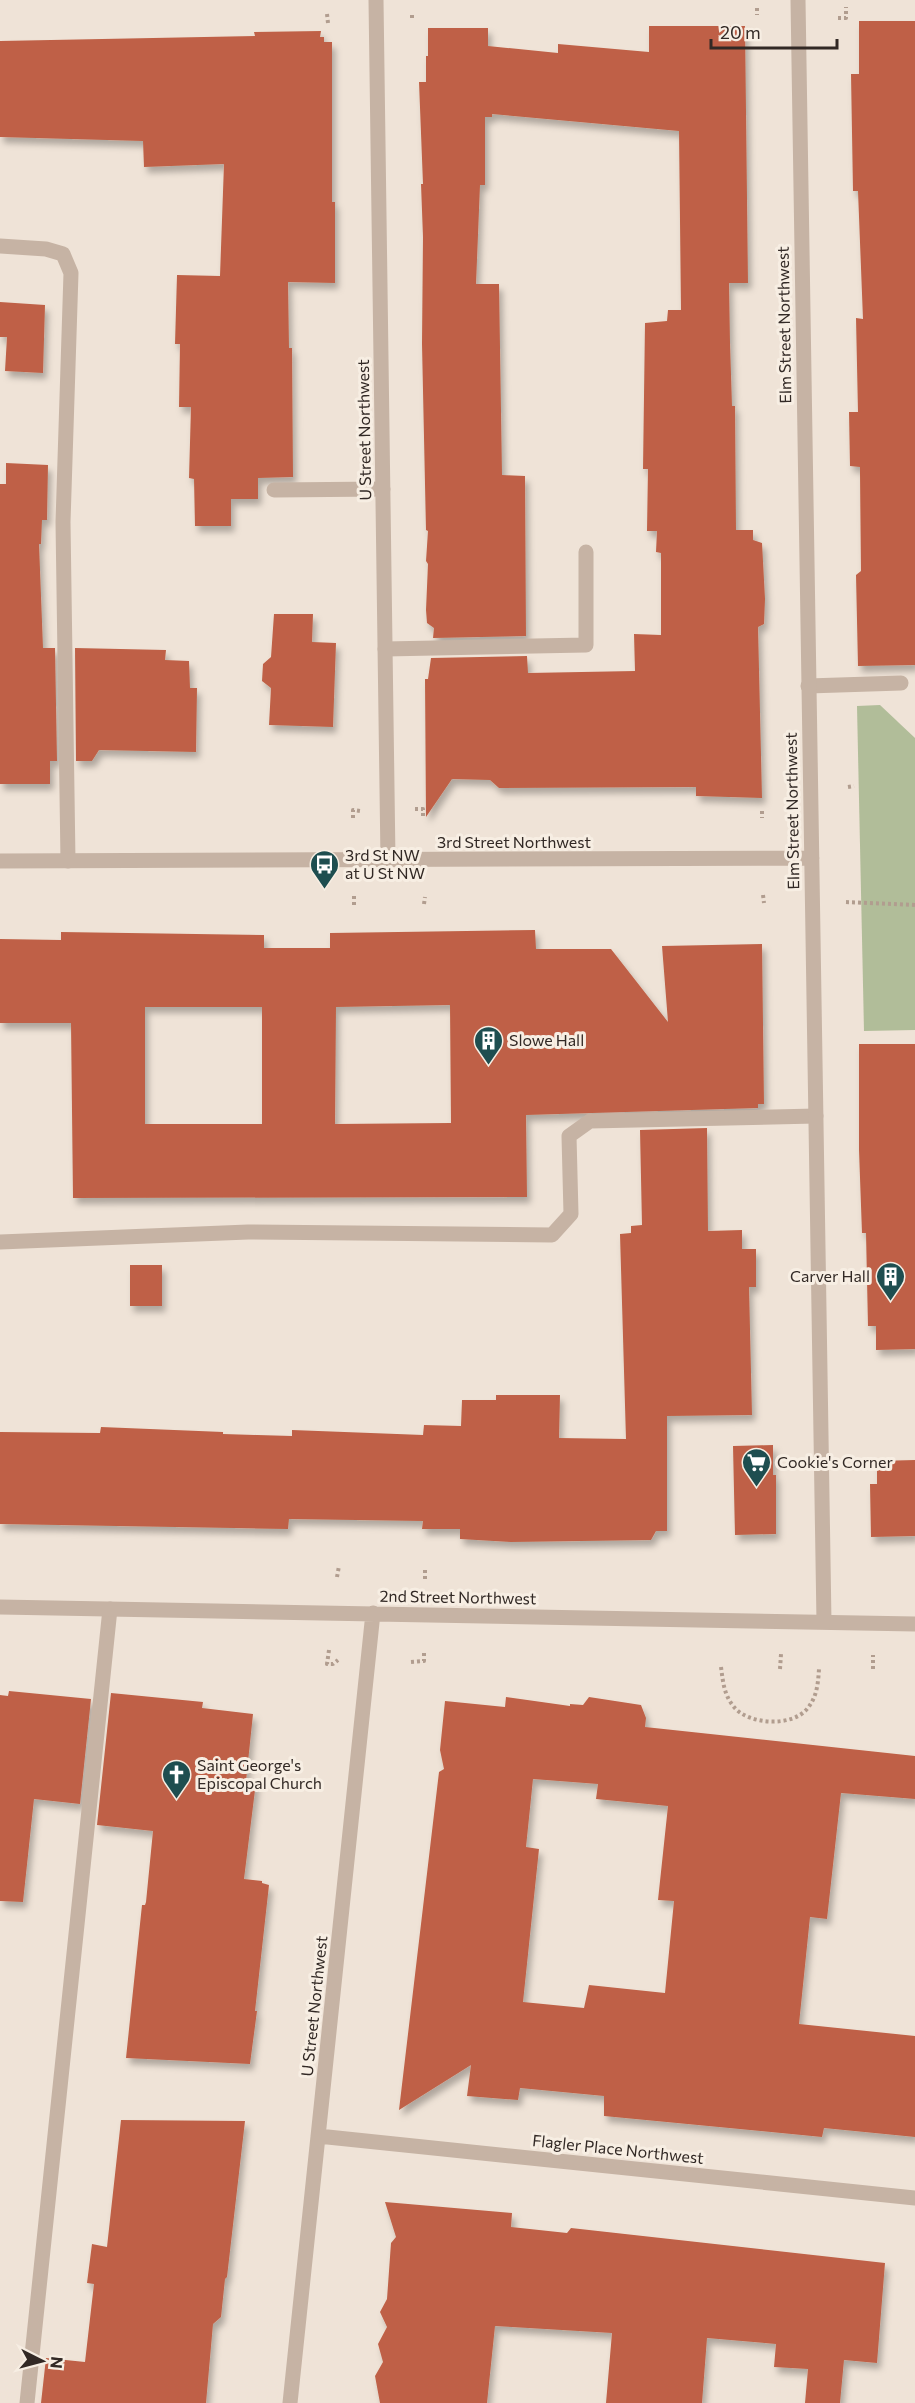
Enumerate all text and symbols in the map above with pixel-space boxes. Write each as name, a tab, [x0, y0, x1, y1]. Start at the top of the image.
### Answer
scale bar	[711, 12, 837, 50]
text: 20 m	[720, 21, 761, 43]
street label: Elm Street Northwest	[773, 246, 794, 404]
street label: U Street Northwest	[353, 359, 374, 501]
street label: Elm Street Northwest	[781, 732, 802, 890]
street label: 3rd Street Northwest	[437, 832, 592, 851]
place label: 3rd St NW at U St NW	[345, 845, 425, 882]
bus stop icon: 3rd St NW at U St NW	[308, 848, 340, 890]
building icon: Slowe Hall	[472, 1024, 504, 1066]
place label: Slowe Hall	[509, 1030, 584, 1049]
building icon: Carver Hall	[875, 1260, 907, 1302]
place label: Carver Hall	[790, 1266, 870, 1285]
supermarket icon: Cookie's Corner	[740, 1446, 772, 1488]
place label: Cookie's Corner	[777, 1452, 893, 1471]
street label: 2nd Street Northwest	[379, 1586, 537, 1607]
place label: Saint George's Episcopal Church	[197, 1755, 322, 1792]
church icon: Saint George's Episcopal Church	[160, 1758, 192, 1800]
street label: U Street Northwest	[297, 1934, 330, 2077]
street label: Flagler Place Northwest	[531, 2130, 705, 2167]
north arrow	[12, 2331, 72, 2391]
text: N	[47, 2356, 67, 2370]

